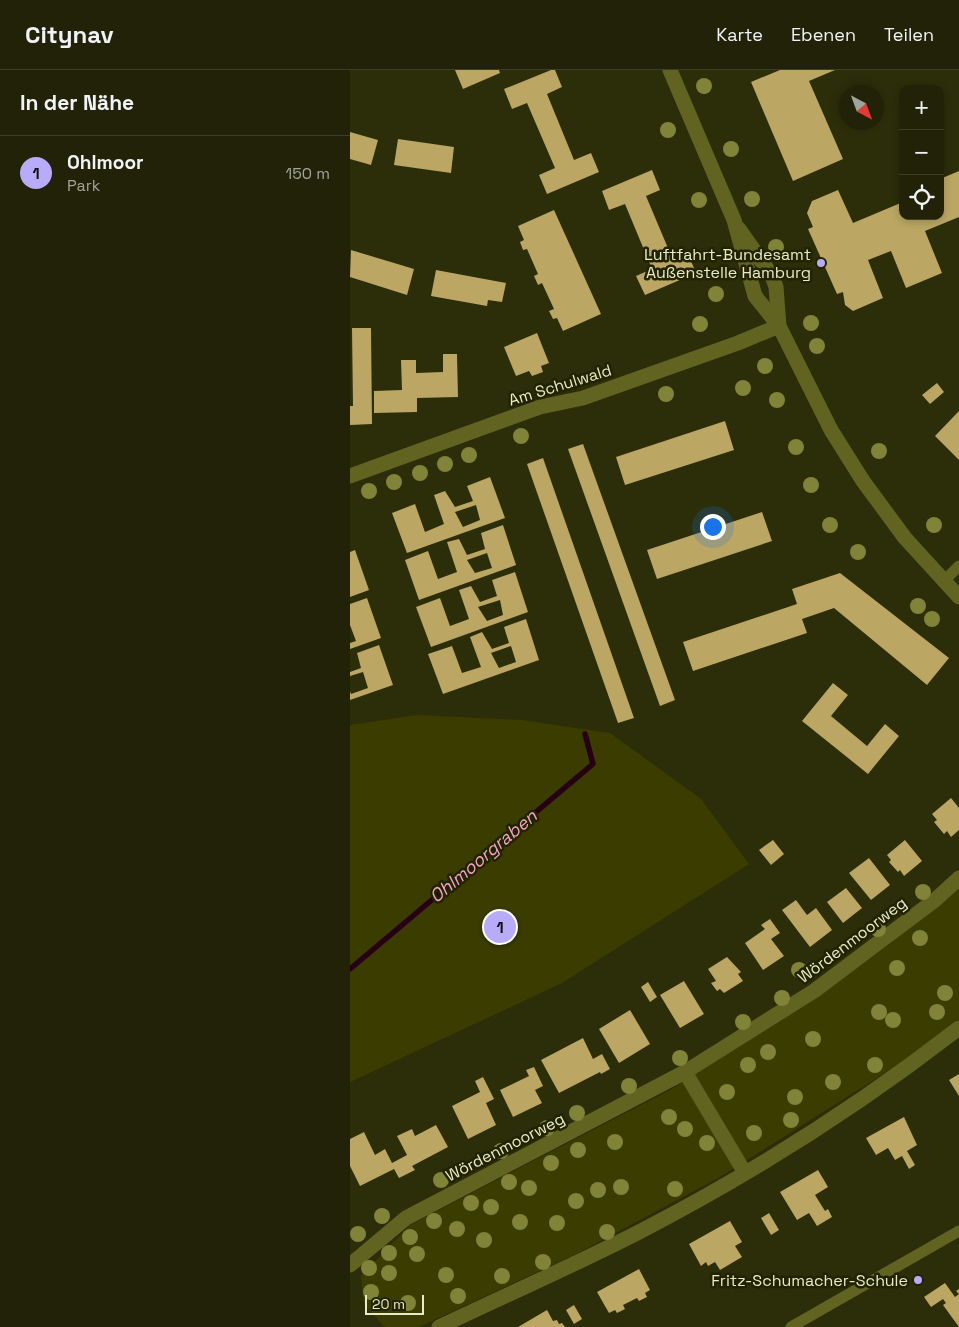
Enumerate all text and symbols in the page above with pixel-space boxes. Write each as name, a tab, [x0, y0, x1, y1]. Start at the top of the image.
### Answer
text: Citynav	[25, 19, 114, 50]
text: Karte	[716, 23, 763, 46]
text: Ebenen	[791, 23, 856, 46]
text: Teilen	[884, 23, 934, 46]
north arrow	[839, 85, 884, 130]
map controls	[899, 85, 944, 220]
button: +	[899, 85, 944, 130]
text: In der Nähe	[20, 89, 134, 116]
button: −	[899, 130, 944, 175]
text: Ohlmoor	[67, 150, 144, 175]
text: 1	[32, 163, 40, 184]
text: 150 m	[286, 163, 330, 184]
text: Park	[67, 175, 100, 196]
button: locate	[899, 175, 944, 220]
place label: Luftfahrt-Bundesamt Außenstelle Hamburg	[644, 244, 811, 283]
marker: Luftfahrt-Bundesamt Außenstelle Hamburg	[815, 257, 827, 269]
street label: Am Schulwald	[506, 359, 614, 411]
your location	[700, 514, 726, 540]
water label: Ohlmoorgraben	[425, 804, 542, 908]
street label: Wördenmoorweg	[793, 892, 911, 988]
pin: 1	[484, 908, 516, 946]
street label: Wördenmoorweg	[442, 1108, 568, 1186]
place label: Fritz-Schumacher-Schule	[711, 1270, 908, 1291]
marker: Fritz-Schumacher-Schule	[912, 1274, 924, 1286]
scale bar	[365, 1292, 424, 1315]
text: 20 m	[372, 1295, 405, 1313]

